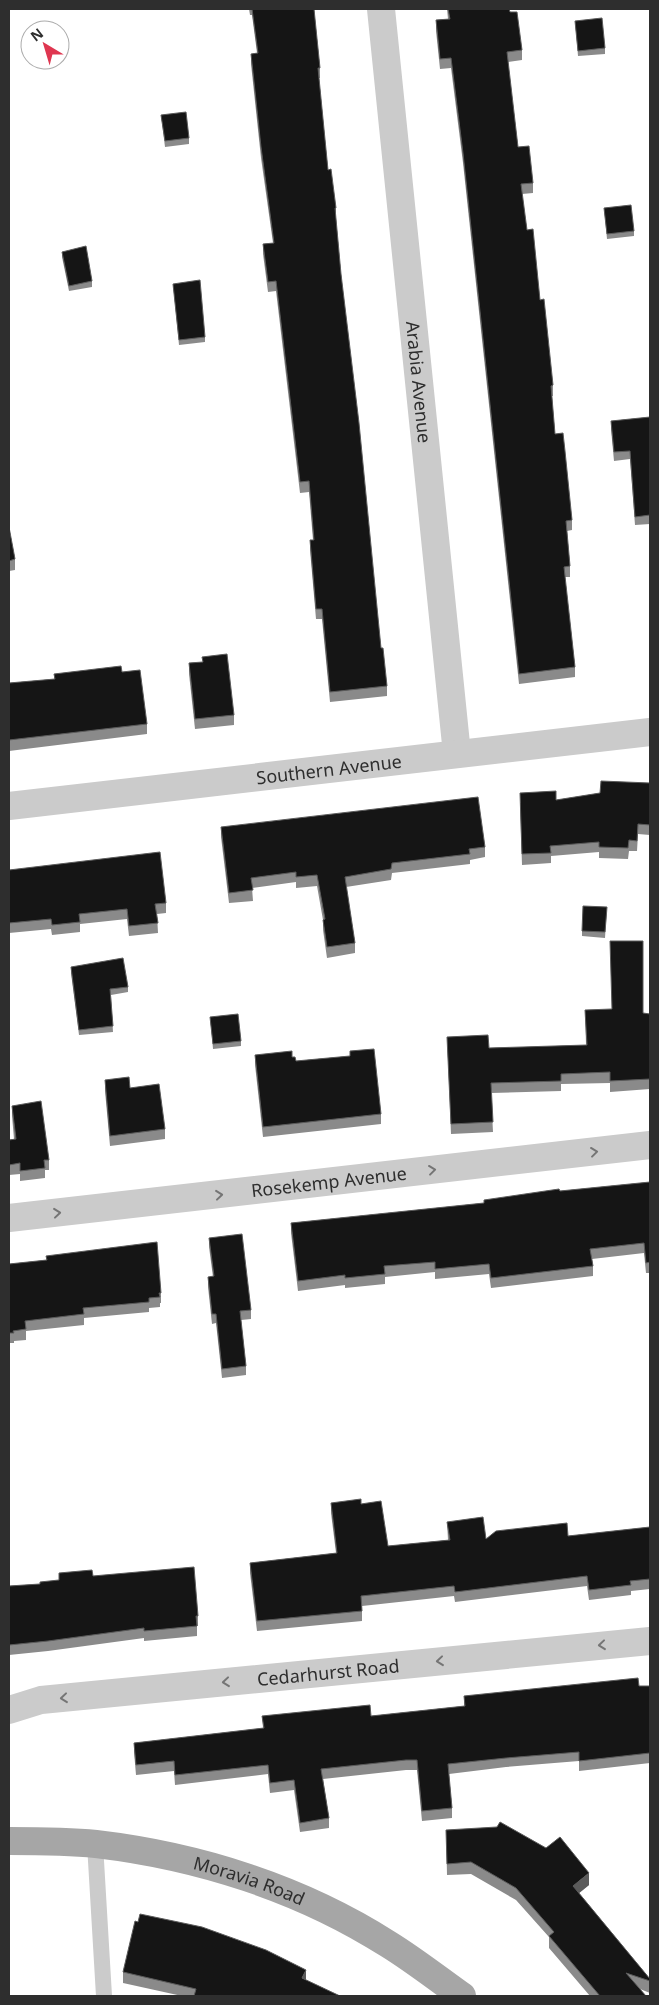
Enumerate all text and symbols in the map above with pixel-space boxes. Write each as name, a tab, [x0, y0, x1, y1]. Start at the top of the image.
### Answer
north arrow	[20, 20, 70, 70]
text: N	[26, 23, 47, 45]
street label: Arabia Avenue	[401, 320, 437, 444]
street label: Southern Avenue	[255, 749, 403, 789]
one-way arrow	[589, 1147, 598, 1157]
street label: Rosekemp Avenue	[250, 1161, 408, 1202]
one-way arrow	[429, 1165, 437, 1176]
one-way arrow	[215, 1190, 223, 1201]
one-way arrow	[54, 1208, 62, 1219]
one-way arrow	[597, 1639, 605, 1650]
street label: Cedarhurst Road	[256, 1653, 400, 1691]
one-way arrow	[436, 1655, 444, 1666]
one-way arrow	[222, 1676, 230, 1687]
one-way arrow	[60, 1692, 68, 1703]
street label: Moravia Road	[191, 1850, 309, 1910]

